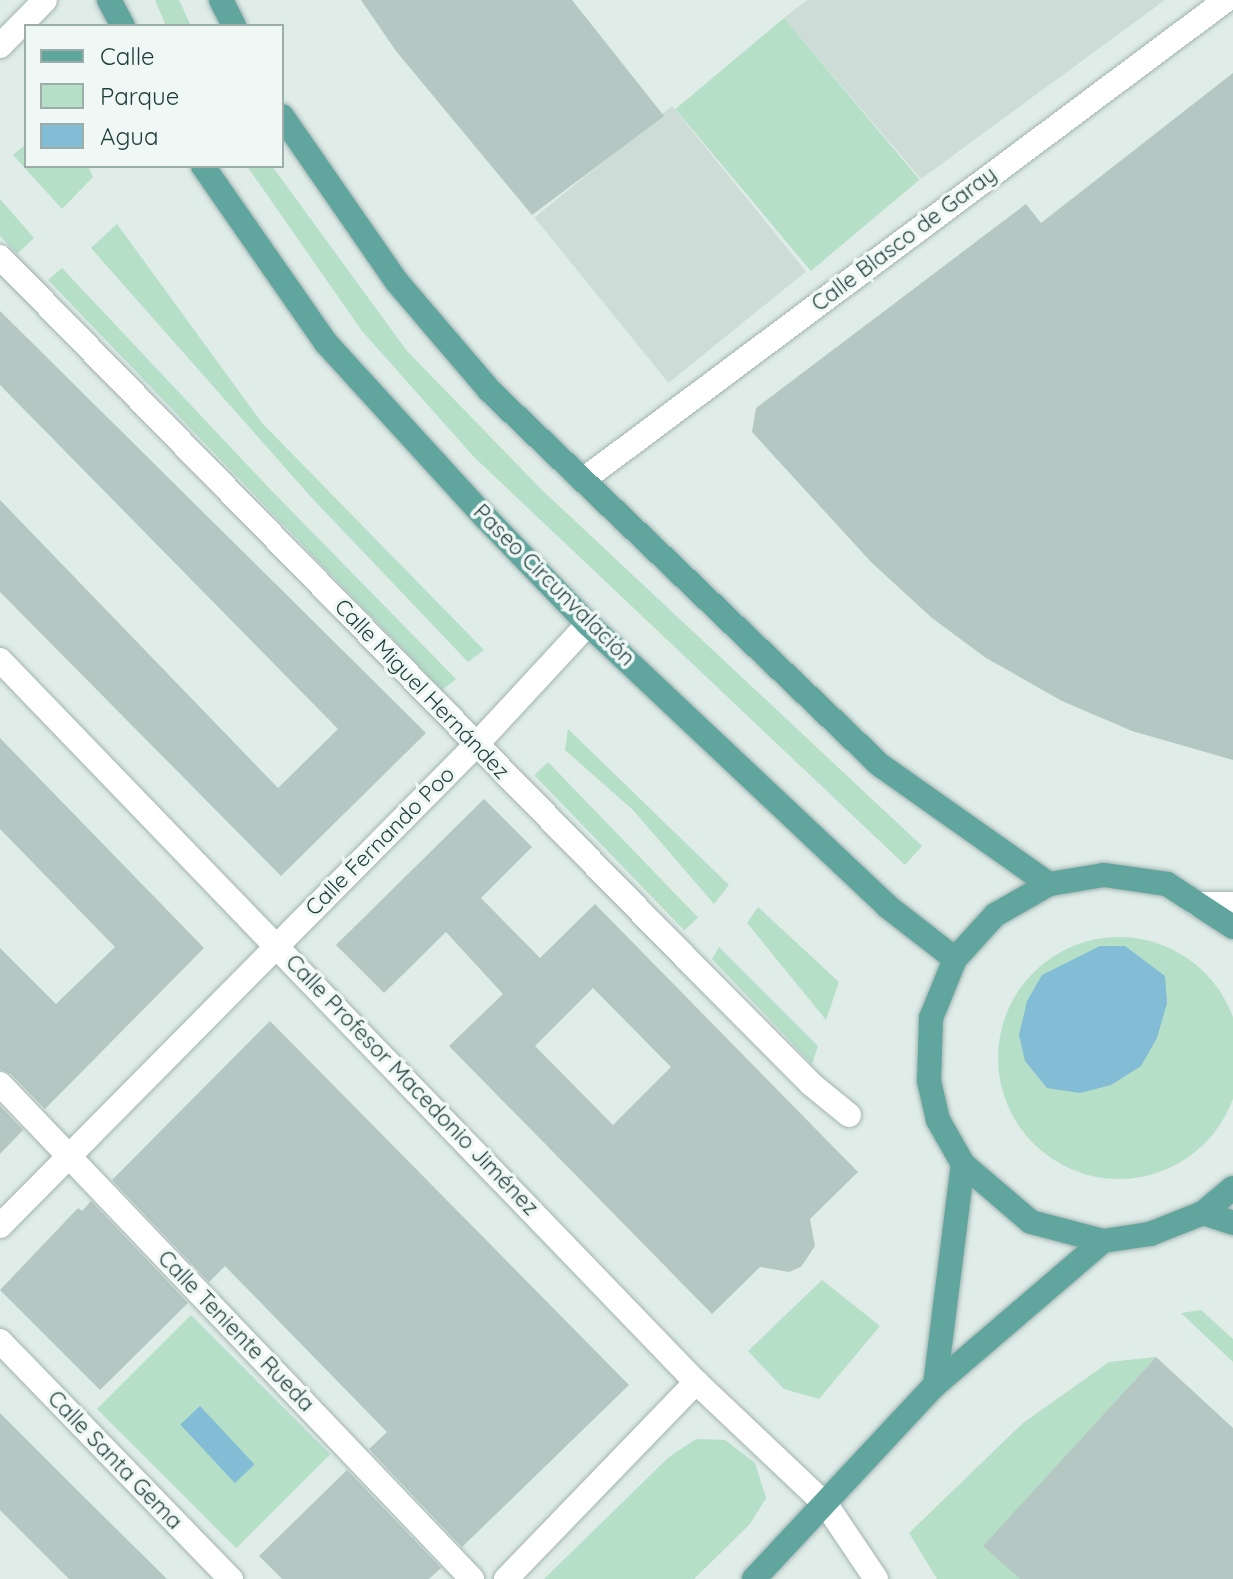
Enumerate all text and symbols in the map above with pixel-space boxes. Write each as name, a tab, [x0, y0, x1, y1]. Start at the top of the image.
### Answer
legend	[24, 24, 284, 168]
text: Calle	[100, 41, 155, 71]
text: Parque	[100, 81, 179, 111]
text: Agua	[100, 121, 159, 151]
street label: Calle Blasco de Garay	[806, 161, 1002, 317]
street label: Paseo Circunvalación	[468, 499, 640, 671]
street label: Calle Miguel Hernández	[329, 593, 515, 785]
street label: Calle Fernando Poo	[300, 761, 460, 921]
street label: Calle Profesor Macedonio Jiménez	[280, 949, 544, 1221]
street label: Calle Teniente Rueda	[152, 1245, 320, 1417]
street label: Calle Santa Gema	[42, 1385, 188, 1535]

